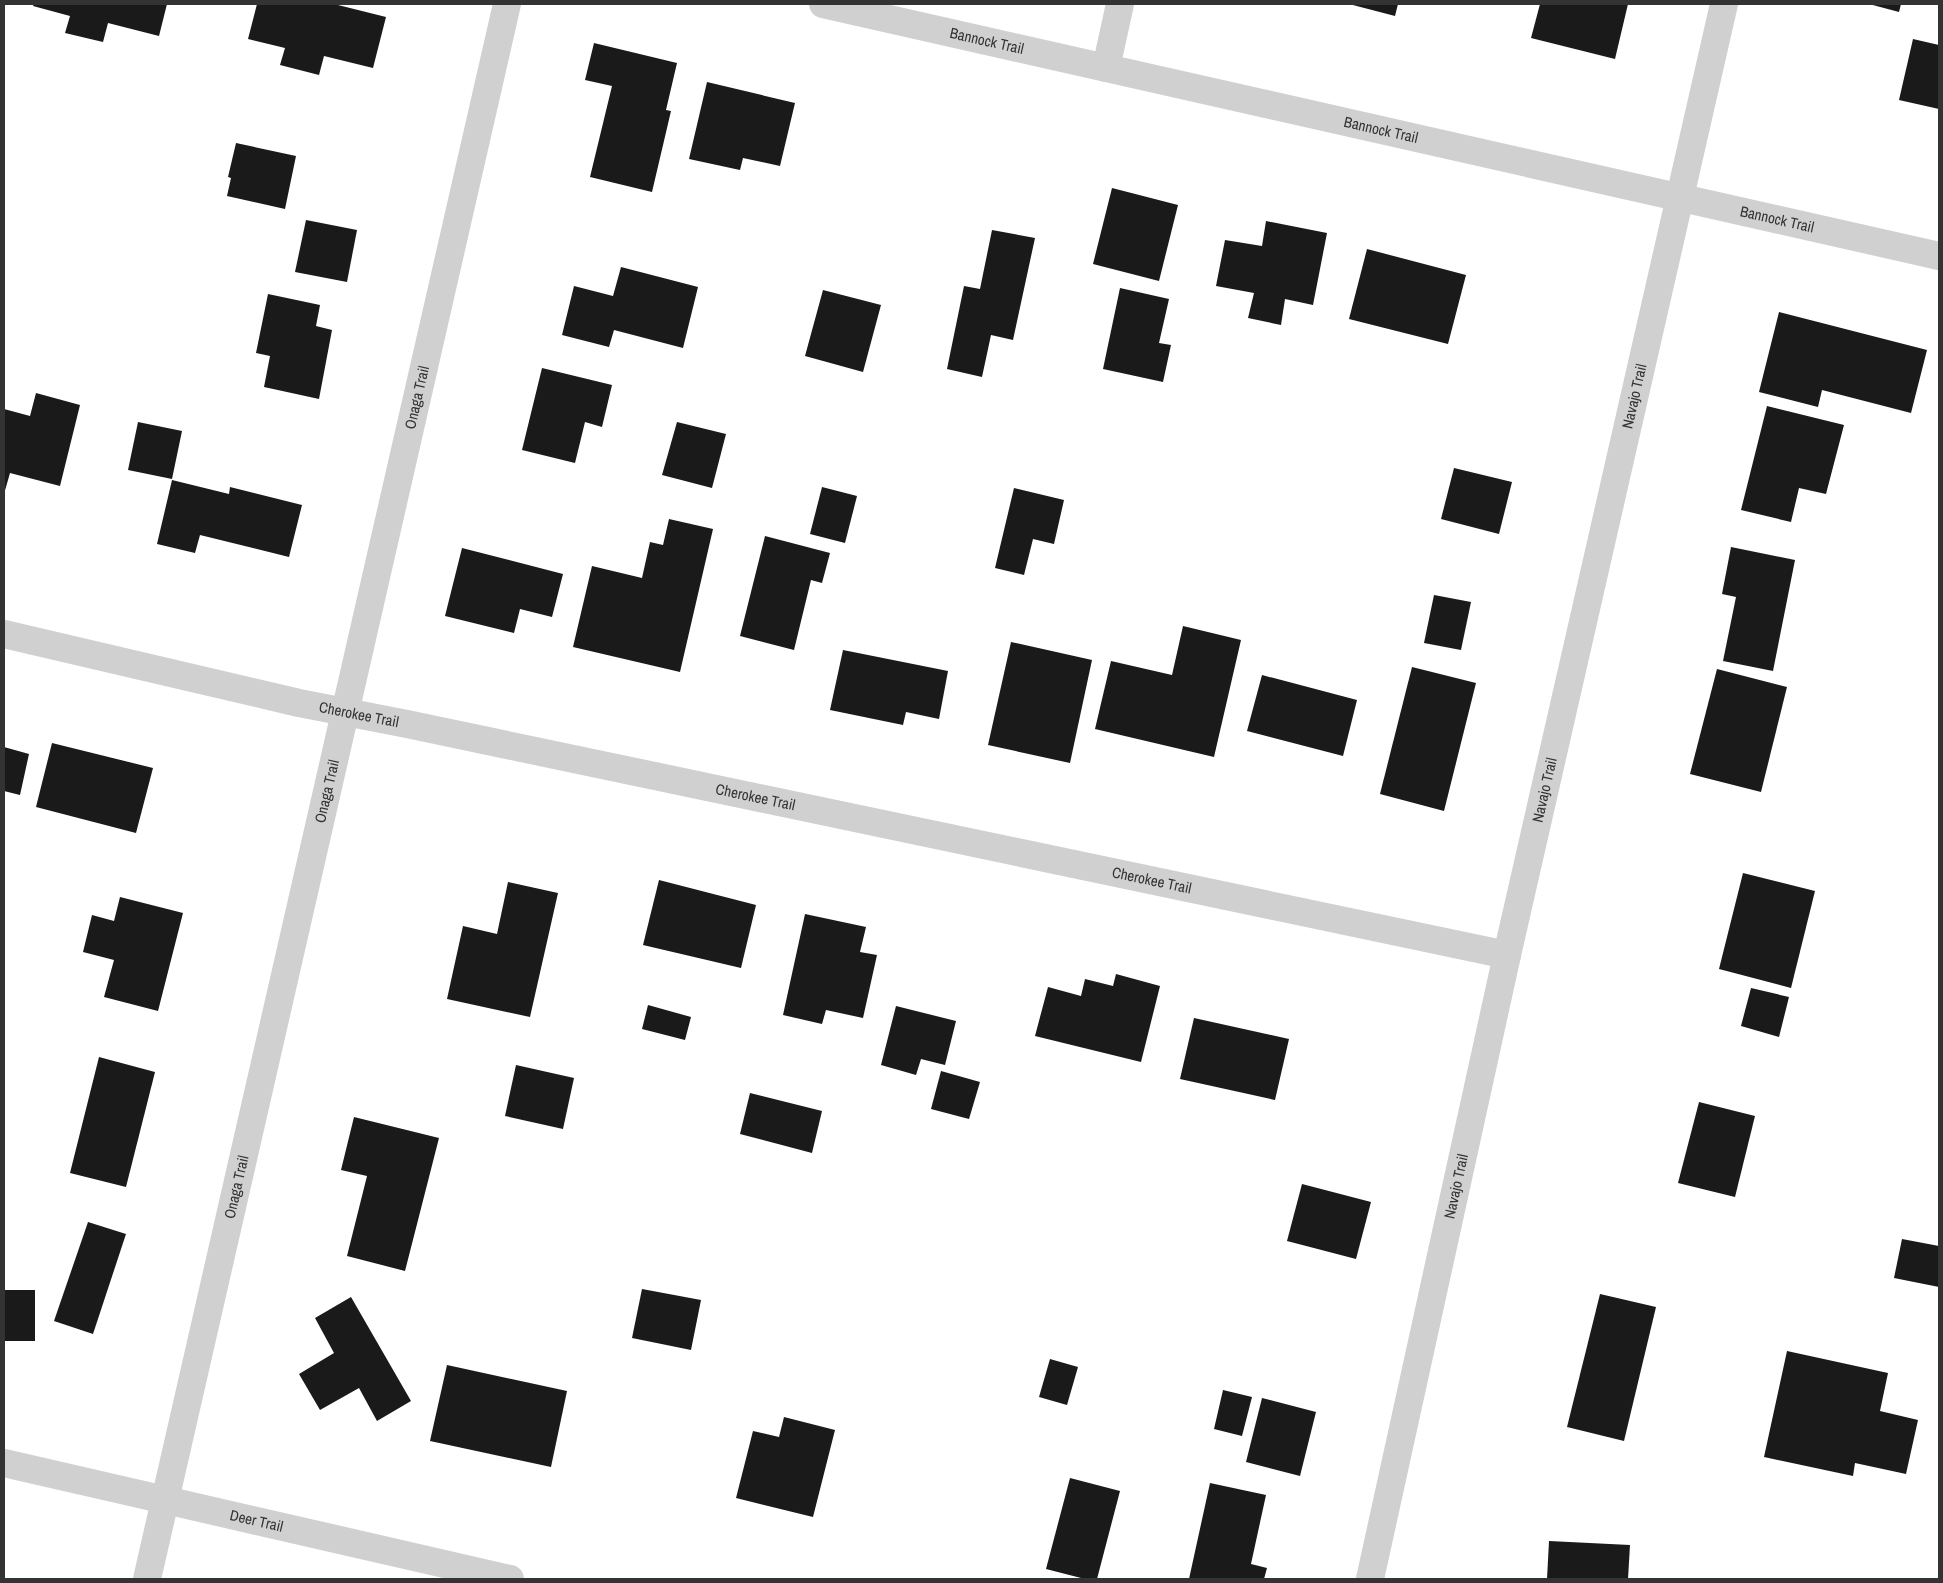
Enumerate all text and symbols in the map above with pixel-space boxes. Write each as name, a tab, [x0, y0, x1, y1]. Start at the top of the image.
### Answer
street label: Bannock Trail	[948, 22, 1026, 59]
street label: Bannock Trail	[1342, 111, 1420, 148]
street label: Bannock Trail	[1738, 200, 1816, 237]
street label: Navajo Trail	[1616, 362, 1652, 430]
street label: Onaga Trail	[399, 364, 434, 431]
street label: Cherokee Trail	[317, 696, 401, 732]
street label: Navajo Trail	[1527, 756, 1562, 824]
street label: Onaga Trail	[309, 757, 344, 825]
street label: Cherokee Trail	[714, 778, 797, 815]
street label: Cherokee Trail	[1110, 861, 1194, 898]
street label: Navajo Trail	[1438, 1152, 1473, 1221]
street label: Onaga Trail	[219, 1153, 253, 1221]
street label: Deer Trail	[228, 1504, 285, 1537]

